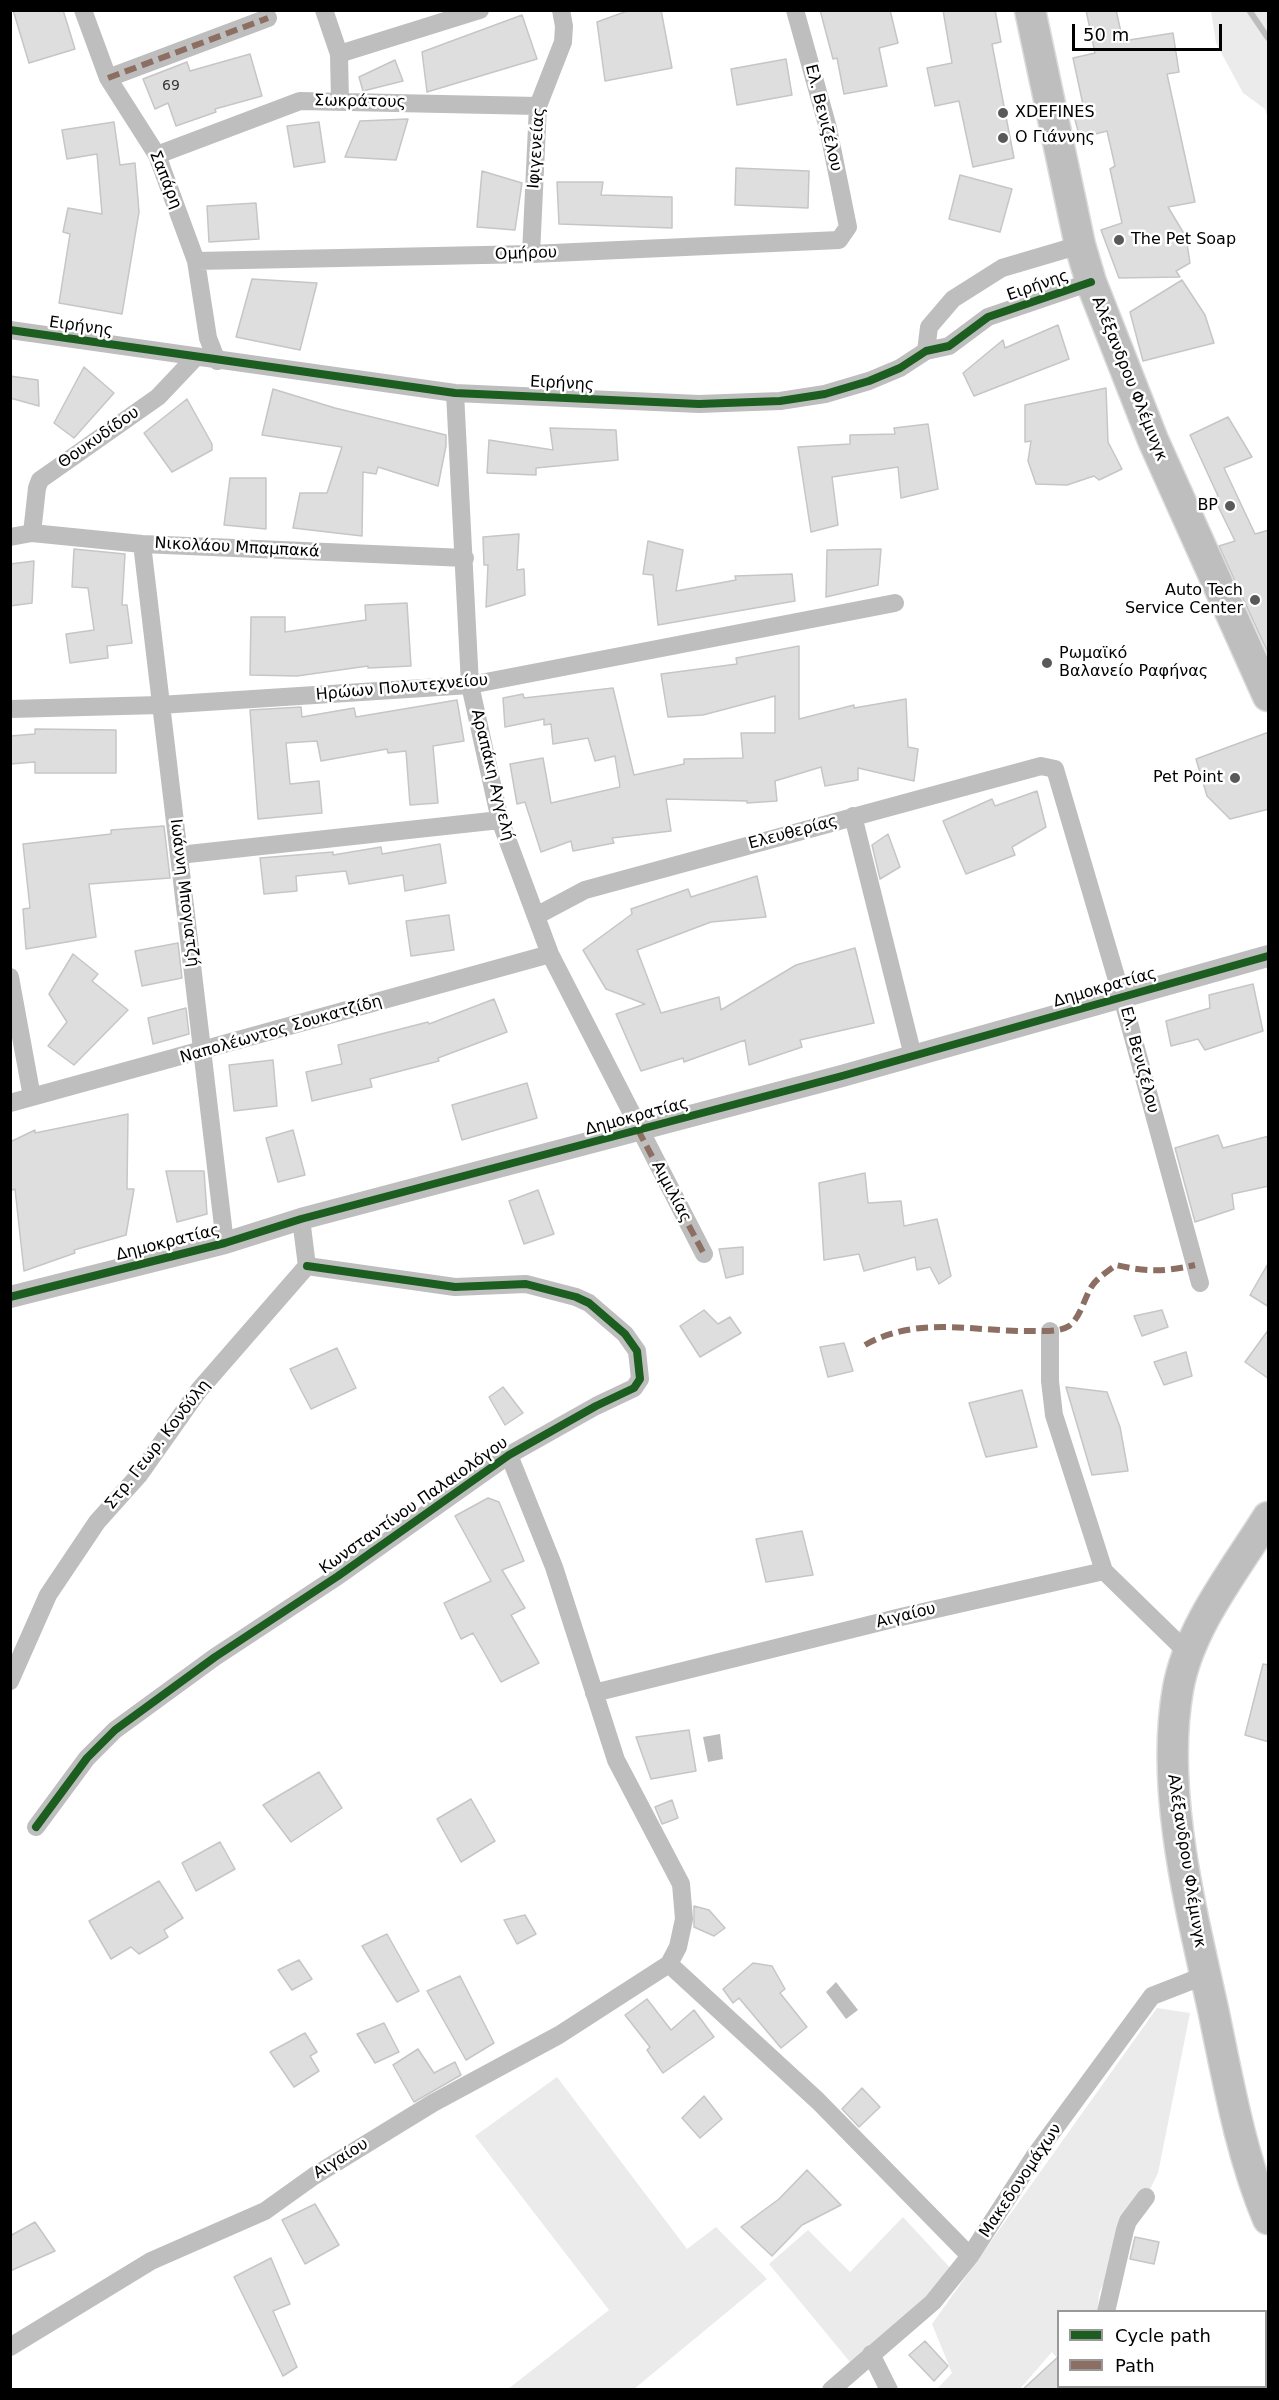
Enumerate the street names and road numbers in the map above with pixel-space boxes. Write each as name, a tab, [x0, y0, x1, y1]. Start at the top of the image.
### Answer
street label: Ελ. Βενιζέλου	[800, 63, 846, 173]
street label: Σωκράτους	[314, 92, 406, 112]
street label: Ιφιγενείας	[525, 107, 549, 189]
street label: Σαπάρη	[145, 148, 185, 212]
street label: Ομήρου	[495, 243, 557, 265]
street label: Ειρήνης	[1004, 266, 1072, 306]
street label: Αλέξανδρου Φλέμινγκ	[1087, 294, 1171, 464]
street label: Ειρήνης	[48, 313, 114, 341]
street label: Ειρήνης	[529, 373, 595, 395]
street label: Θουκυδίδου	[55, 403, 143, 473]
street label: Νικολάου Μπαμπακά	[154, 534, 320, 562]
street label: Ηρώων Πολυτεχνείου	[315, 671, 489, 705]
street label: Αραπάκη Αγγελή	[466, 707, 518, 843]
street label: Ελευθερίας	[746, 812, 840, 854]
street label: Ιωάννη Μπογιατζή	[165, 818, 203, 968]
street label: Δημοκρατίας	[1051, 964, 1159, 1012]
street label: Ναπολέωντος Σουκατζίδη	[178, 992, 384, 1068]
street label: Ελ. Βενιζέλου	[1116, 1005, 1162, 1115]
street label: Δημοκρατίας	[583, 1094, 691, 1140]
street label: Αιμιλίας	[647, 1158, 695, 1226]
street label: Δημοκρατίας	[114, 1221, 222, 1265]
street label: Στρ. Γεωρ. Κονδύλη	[101, 1376, 215, 1514]
street label: Κωνσταντίνου Παλαιολόγου	[316, 1433, 512, 1579]
street label: Αιγαίου	[874, 1599, 938, 1633]
street label: Αλέξανδρου Φλέμινγκ	[1163, 1773, 1209, 1949]
street label: Μακεδονομάχων	[976, 2120, 1066, 2242]
street label: Αιγαίου	[310, 2135, 372, 2183]

